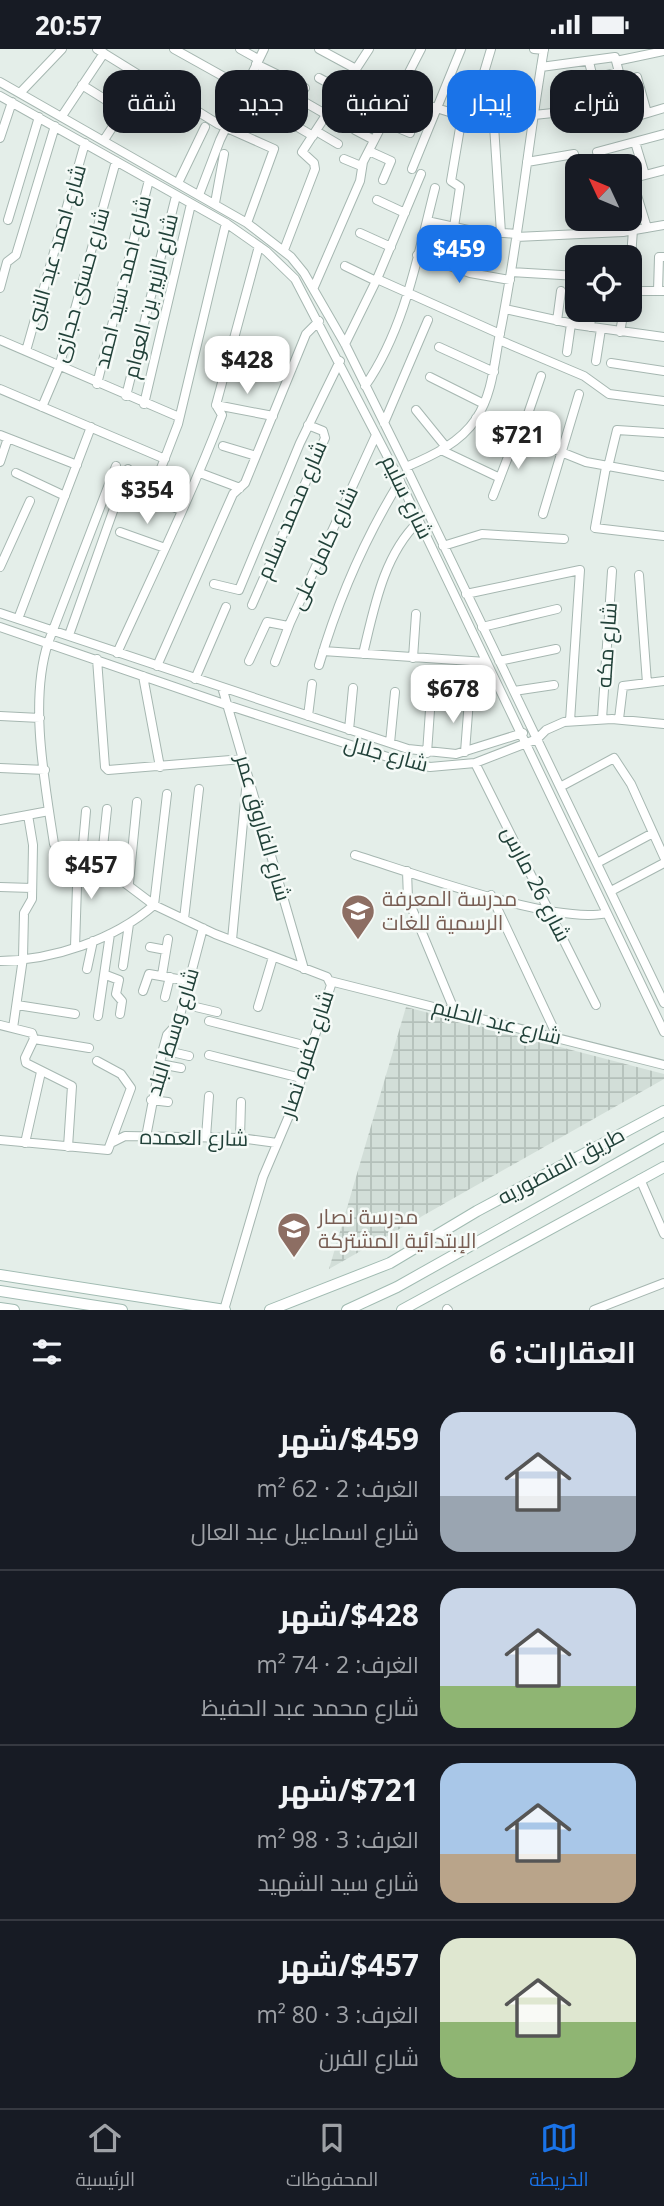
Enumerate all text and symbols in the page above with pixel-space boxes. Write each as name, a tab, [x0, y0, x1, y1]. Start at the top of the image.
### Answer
text: 20:57	[35, 7, 102, 43]
chip: شقة	[103, 70, 201, 133]
chip: جديد	[215, 70, 308, 133]
chip: تصفية	[322, 70, 433, 133]
chip: إيجار	[447, 70, 536, 133]
chip: شراء	[550, 70, 644, 133]
north arrow	[565, 154, 642, 231]
map controls	[565, 154, 642, 322]
street label: شارع احمد عبد النبى	[18, 161, 93, 333]
street label: شارع احمد سيد احمد	[87, 192, 158, 371]
street label: شارع حسنى حجازى	[45, 204, 116, 366]
street label: شارع الزبير بن العوام	[116, 210, 185, 381]
pin: $459	[418, 225, 500, 285]
text: $459	[433, 232, 485, 264]
button: locate	[565, 245, 642, 322]
pin: $428	[206, 337, 288, 396]
text: $428	[221, 343, 273, 375]
pin: $721	[477, 411, 559, 471]
text: $721	[492, 418, 544, 450]
street label: شارع محمد سلام	[249, 436, 334, 583]
street label: شارع سليم	[375, 450, 440, 544]
pin: $354	[106, 467, 188, 526]
text: $354	[121, 473, 173, 505]
street label: شارع كامل على	[282, 481, 365, 614]
street label: شارع مكه	[589, 601, 624, 689]
pin: $678	[412, 665, 494, 725]
text: $678	[427, 672, 479, 704]
street label: شارع جلال	[341, 728, 431, 779]
street label: شارع الفاروق عمر	[229, 751, 298, 904]
street label: شارع 26 مارس	[495, 821, 578, 947]
pin: $457	[50, 841, 132, 901]
text: $457	[65, 848, 117, 880]
place label: مدرسة المعرفة الرسمية للغات	[382, 884, 517, 936]
school or university icon: مدرسة المعرفة الرسمية للغات	[339, 892, 377, 941]
street label: شارع وسط البلد	[139, 964, 206, 1099]
street label: شارع كفره نصار	[272, 987, 341, 1122]
street label: شارع عبد الحليم	[430, 991, 565, 1052]
street label: طريق المنصوريه	[492, 1120, 629, 1210]
street label: شارع العمده	[139, 1122, 249, 1153]
place label: مدرسة نصار الإبتدائية المشتركة	[317, 1202, 477, 1254]
school or university icon: مدرسة نصار الإبتدائية المشتركة	[275, 1210, 313, 1259]
text: العقارات: 6	[489, 1331, 636, 1372]
icon: filters	[28, 1333, 66, 1371]
text: $459/شهر	[279, 1418, 419, 1459]
icon: home	[496, 1440, 580, 1524]
text: الغرف: 2 · 62 m²	[256, 1472, 419, 1504]
text: شارع اسماعيل عبد العال	[191, 1515, 419, 1547]
text: $428/شهر	[279, 1594, 419, 1635]
icon: home	[496, 1616, 580, 1700]
text: الغرف: 2 · 74 m²	[256, 1648, 419, 1680]
text: شارع محمد عبد الحفيظ	[201, 1691, 419, 1723]
text: $721/شهر	[279, 1769, 419, 1810]
icon: home	[496, 1791, 580, 1875]
text: الغرف: 3 · 98 m²	[256, 1823, 419, 1855]
text: شارع سيد الشهيد	[258, 1866, 419, 1898]
text: $457/شهر	[279, 1944, 419, 1985]
icon: home	[496, 1966, 580, 2050]
text: الغرف: 3 · 80 m²	[256, 1998, 419, 2030]
text: شارع الفرن	[319, 2041, 419, 2073]
tab: الرئيسية	[75, 2119, 135, 2197]
tab: المحفوظات	[286, 2119, 378, 2197]
tab: الخريطة	[529, 2119, 589, 2197]

